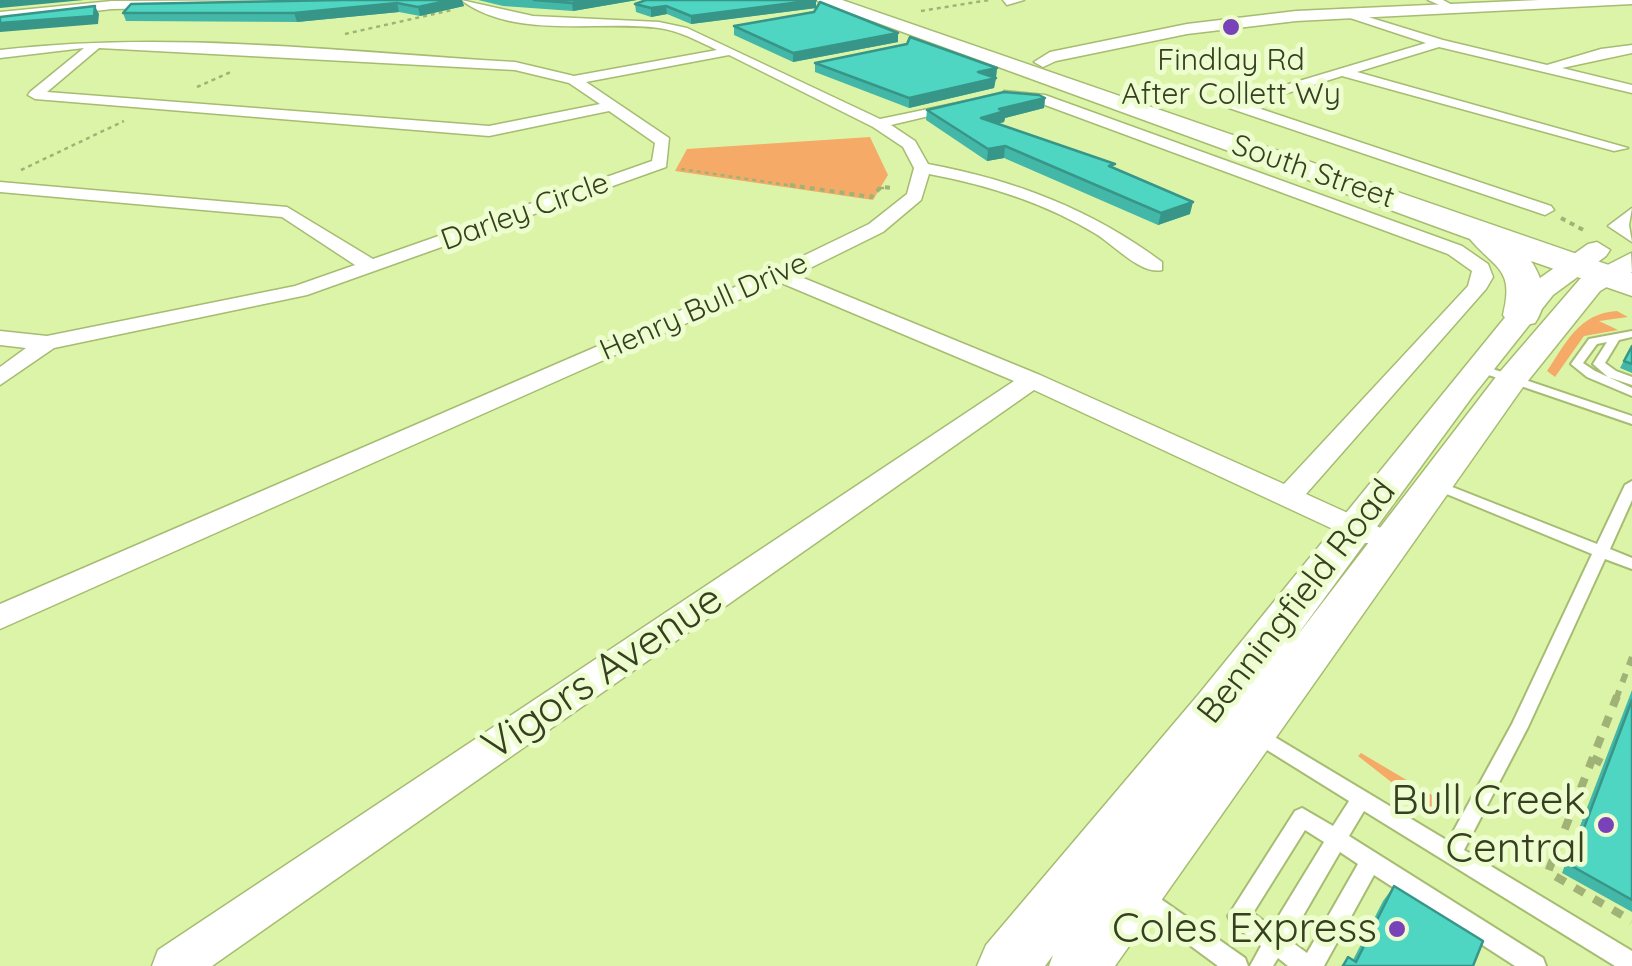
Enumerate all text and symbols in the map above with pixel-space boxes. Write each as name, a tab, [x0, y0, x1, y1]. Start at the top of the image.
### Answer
marker: Findlay Rd After Collett Wy	[1220, 16, 1242, 38]
place label: Findlay Rd After Collett Wy	[1121, 43, 1341, 114]
street label: South Street	[1227, 127, 1399, 217]
street label: Darley Circle	[436, 165, 614, 259]
street label: Henry Bull Drive	[595, 245, 813, 369]
street label: Benningfield Road	[1189, 472, 1405, 732]
street label: Vigors Avenue	[473, 574, 733, 772]
place label: Bull Creek Central	[1391, 776, 1586, 874]
marker: Bull Creek Central	[1595, 814, 1617, 836]
place label: Coles Express	[1112, 904, 1377, 954]
marker: Coles Express	[1386, 918, 1408, 940]

